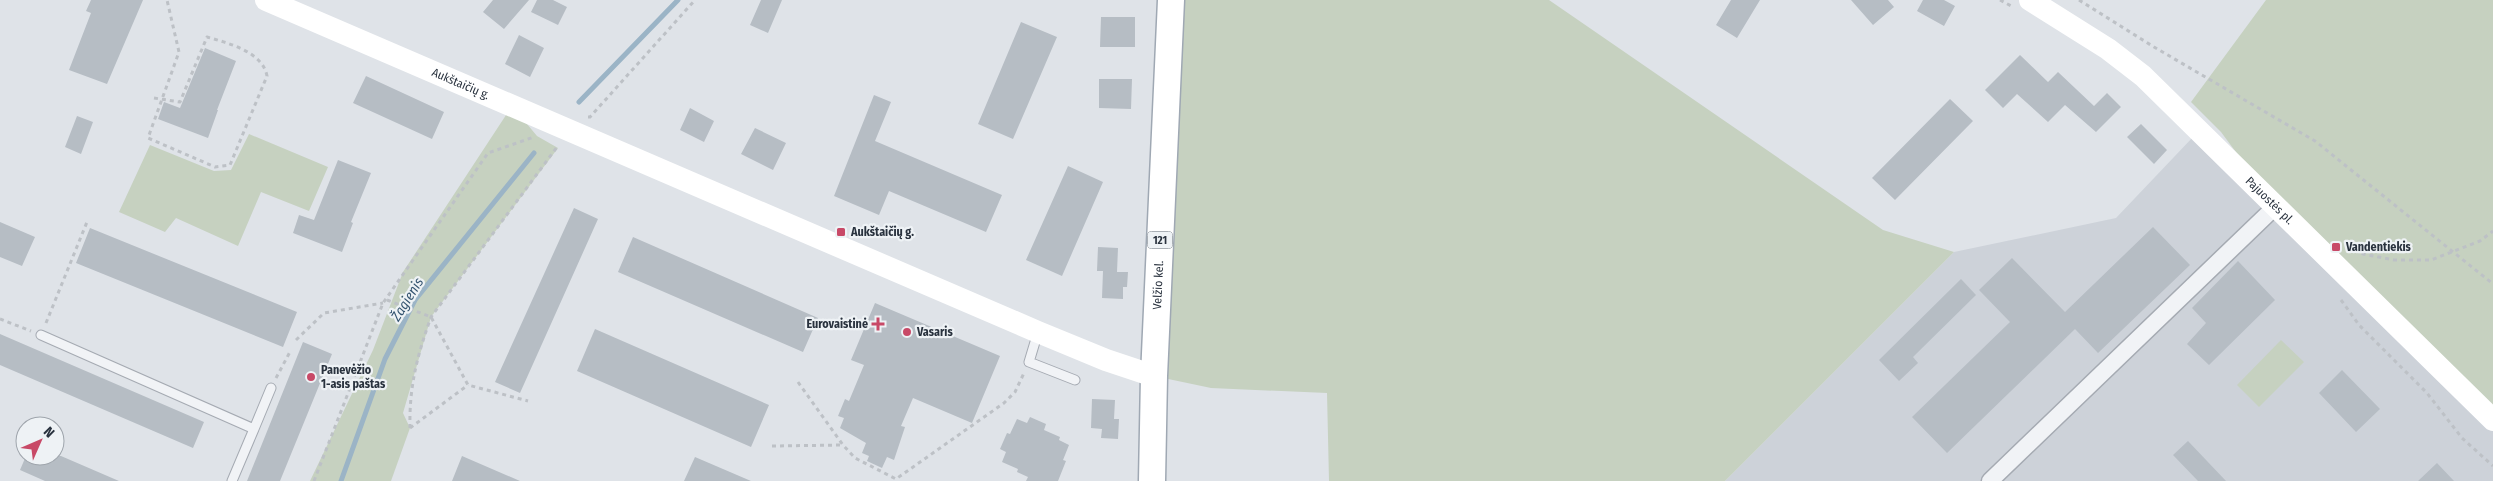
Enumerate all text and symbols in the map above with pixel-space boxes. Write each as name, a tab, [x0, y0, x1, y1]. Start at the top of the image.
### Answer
street label: Aukštaičių g.	[430, 65, 492, 103]
street label: Pajuostės pl.	[2243, 174, 2297, 228]
place label: Aukštaičių g.	[850, 225, 914, 240]
marker: Aukštaičių g.	[835, 226, 847, 238]
road number: 121	[1148, 232, 1172, 248]
place label: Vandentiekis	[2345, 240, 2412, 254]
marker: Vandentiekis	[2330, 241, 2342, 253]
street label: Velžio kel.	[1150, 260, 1166, 310]
water label: Žagienis	[386, 274, 427, 325]
place label: Eurovaistinė	[806, 317, 868, 331]
marker: Eurovaistinė	[872, 318, 884, 330]
place label: Vasaris	[916, 325, 953, 339]
marker: Vasaris	[901, 326, 913, 338]
place label: Panevėžio 1-asis paštas	[321, 363, 386, 391]
marker: Panevėžio 1-asis paštas	[305, 371, 317, 383]
north arrow	[15, 416, 65, 466]
text: N	[40, 423, 58, 441]

